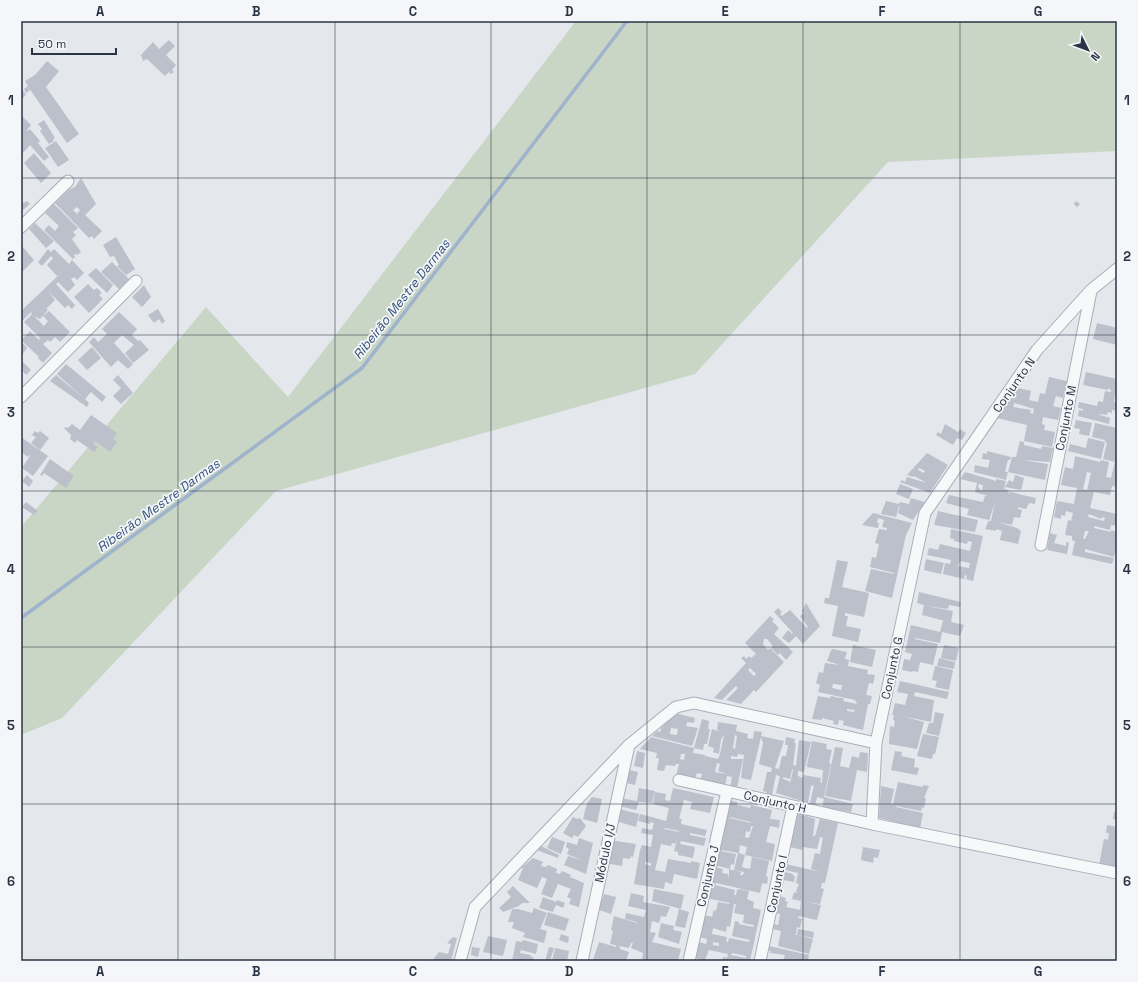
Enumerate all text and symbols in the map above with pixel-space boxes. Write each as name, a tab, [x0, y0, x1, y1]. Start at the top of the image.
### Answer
text: A	[96, 3, 105, 20]
text: B	[252, 3, 261, 20]
text: C	[409, 3, 417, 20]
text: D	[565, 3, 574, 20]
text: E	[721, 3, 729, 20]
text: F	[879, 3, 886, 20]
text: G	[1034, 3, 1042, 20]
scale bar	[32, 30, 116, 56]
north arrow	[1068, 30, 1108, 70]
text: 50 m	[38, 36, 66, 52]
text: N	[1088, 49, 1103, 64]
text: 1	[8, 92, 14, 109]
text: 1	[1124, 92, 1130, 109]
water label: Ribeirão Mestre Darmas	[349, 235, 454, 363]
text: 2	[7, 248, 15, 265]
text: 2	[1123, 248, 1131, 265]
street label: Conjunto N	[989, 354, 1039, 416]
street label: Conjunto M	[1052, 384, 1080, 452]
text: 3	[7, 404, 15, 421]
text: 3	[1123, 404, 1131, 421]
water label: Ribeirão Mestre Darmas	[94, 454, 224, 556]
text: 4	[7, 561, 15, 578]
text: 4	[1123, 561, 1131, 578]
street label: Conjunto G	[878, 635, 906, 701]
text: 5	[7, 717, 15, 734]
text: 5	[1123, 717, 1131, 734]
street label: Conjunto H	[742, 787, 808, 817]
street label: Módulo I/J	[591, 822, 619, 884]
street label: Conjunto J	[693, 844, 723, 908]
street label: Conjunto I	[763, 854, 791, 914]
text: 6	[7, 873, 15, 890]
text: 6	[1123, 873, 1131, 890]
text: A	[96, 963, 105, 980]
text: B	[252, 963, 261, 980]
text: C	[409, 963, 417, 980]
text: D	[565, 963, 574, 980]
text: E	[721, 963, 729, 980]
text: F	[879, 963, 886, 980]
text: G	[1034, 963, 1042, 980]

